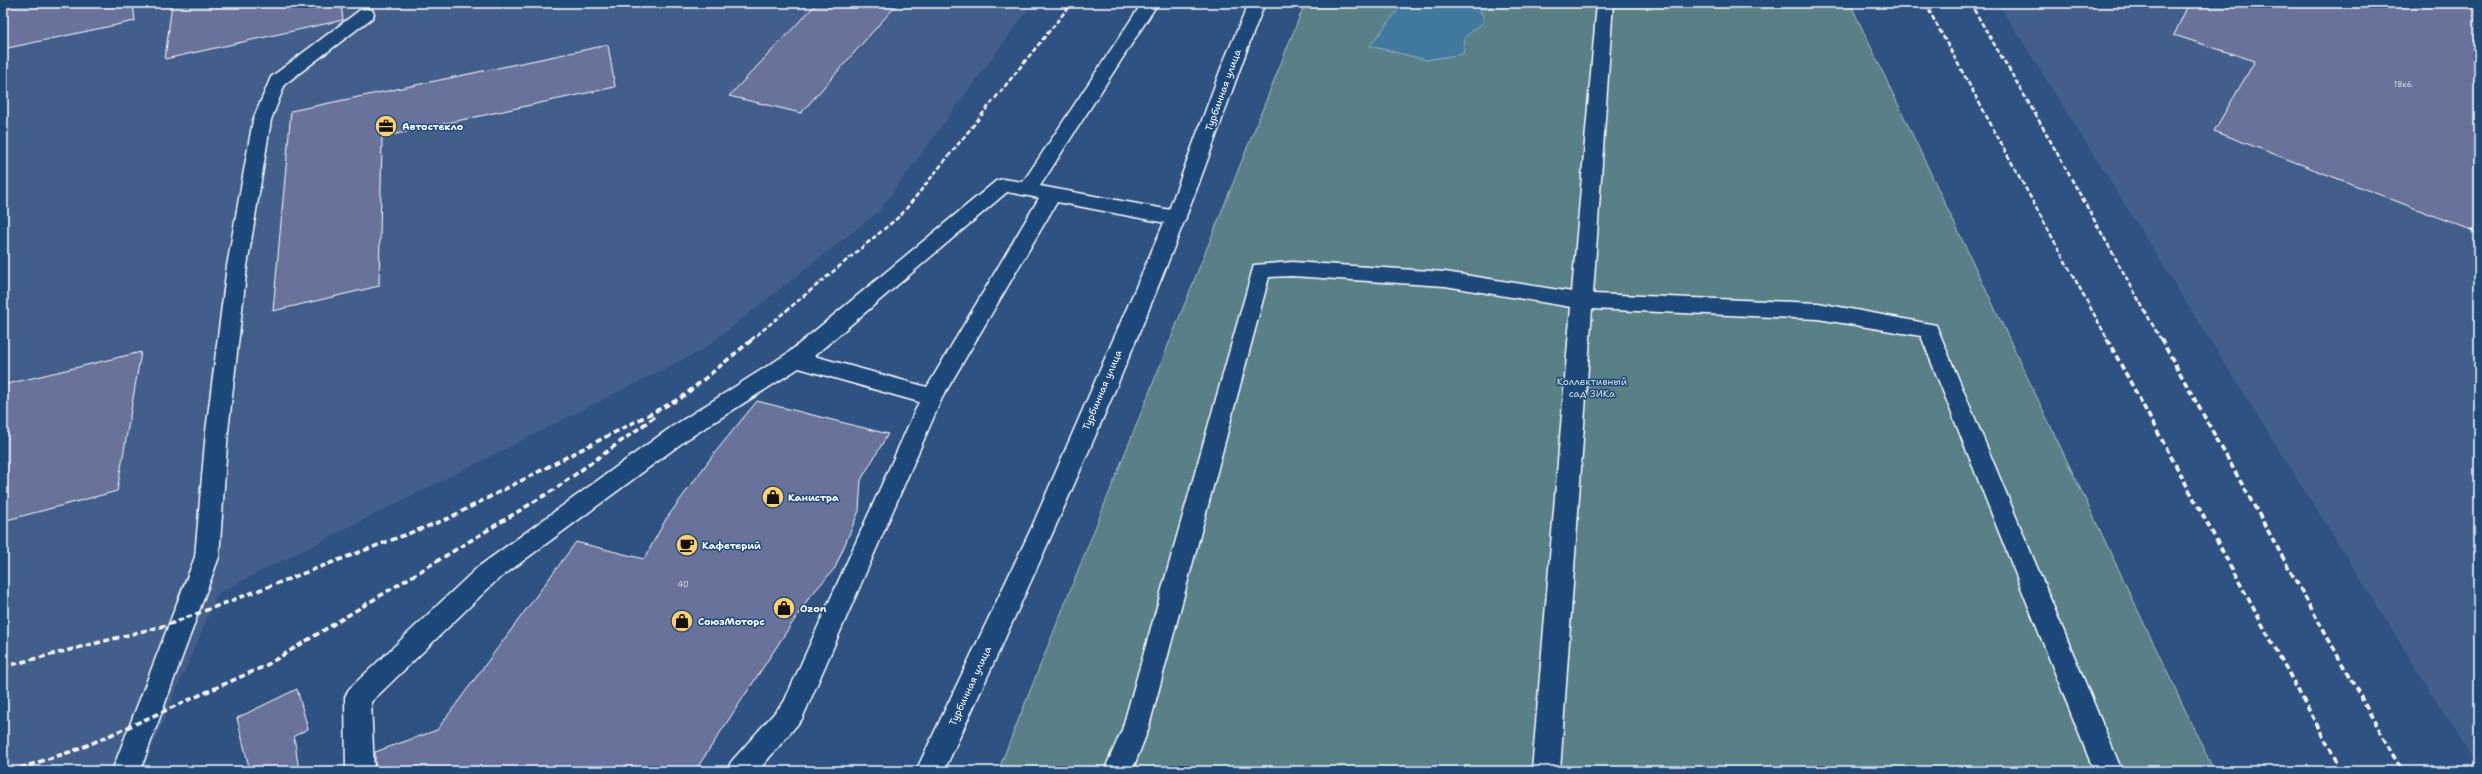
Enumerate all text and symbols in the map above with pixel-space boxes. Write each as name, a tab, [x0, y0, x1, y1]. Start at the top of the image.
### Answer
street label: Турбинная улица	[1202, 47, 1244, 133]
house number: 18к6	[2394, 79, 2413, 90]
office icon: Автостекло	[373, 113, 399, 139]
place label: Автостекло	[402, 120, 464, 133]
street label: Турбинная улица	[1079, 347, 1125, 432]
park label: Коллективный сад ЗИКа	[1557, 375, 1628, 400]
shop icon: Канистра	[760, 484, 786, 510]
place label: Канистра	[788, 491, 839, 504]
cafe icon: Кафетерий	[674, 532, 700, 558]
place label: Кафетерий	[702, 539, 761, 552]
house number: 40	[677, 579, 689, 590]
shop icon: Ozon	[771, 595, 797, 621]
place label: Ozon	[800, 602, 827, 615]
shop icon: СоюзМоторс	[669, 608, 695, 634]
place label: СоюзМоторс	[698, 615, 765, 628]
street label: Турбинная улица	[946, 644, 994, 728]

